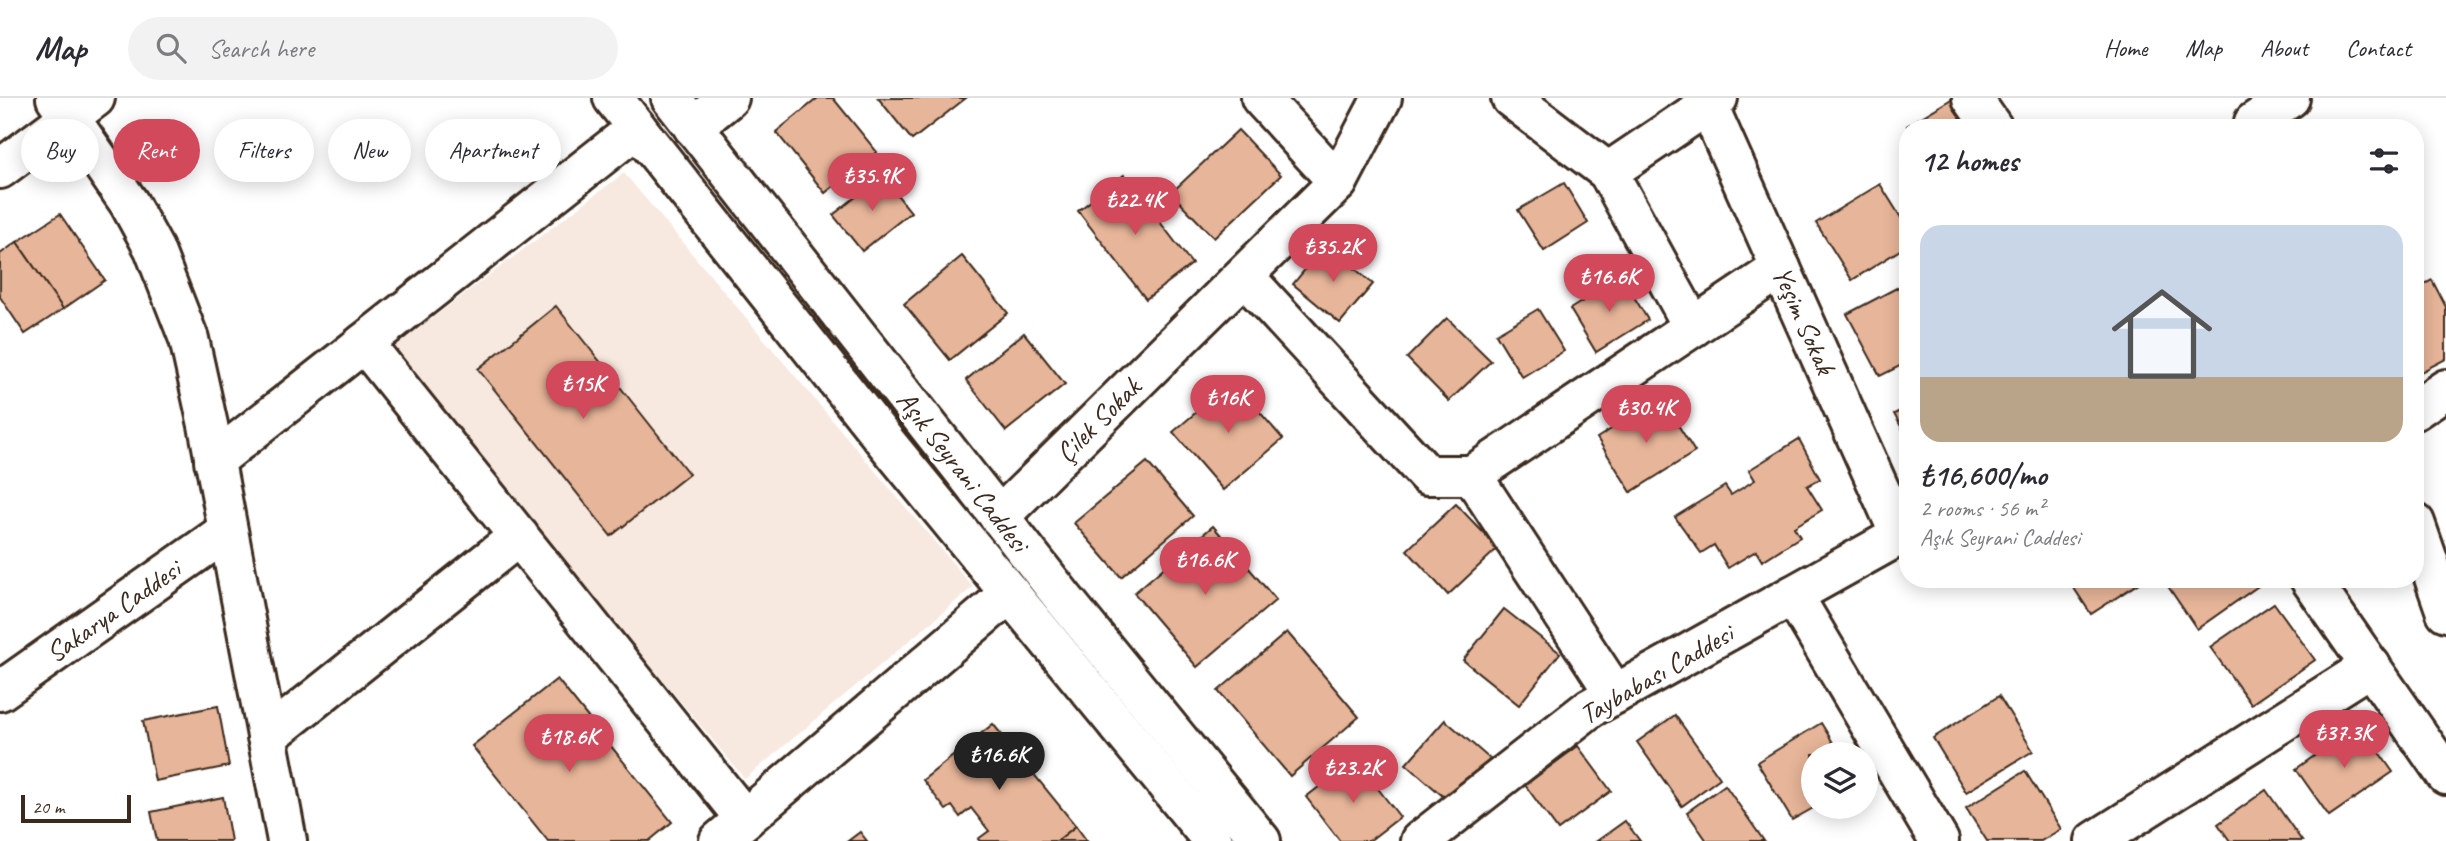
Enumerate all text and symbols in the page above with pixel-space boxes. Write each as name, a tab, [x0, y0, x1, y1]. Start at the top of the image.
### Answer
search box	[128, 17, 618, 80]
text: Map	[35, 27, 86, 69]
icon: search	[152, 29, 190, 67]
text: Search here	[208, 32, 314, 65]
text: Home	[2104, 33, 2147, 63]
text: Map	[2185, 33, 2222, 63]
text: About	[2260, 33, 2308, 63]
text: Contact	[2346, 33, 2411, 63]
chip: Buy	[21, 119, 99, 182]
chip: Rent	[113, 119, 200, 182]
chip: Filters	[214, 119, 314, 182]
chip: New	[328, 119, 411, 182]
chip: Apartment	[425, 119, 561, 182]
text: 12 homes	[1920, 142, 2018, 180]
icon: filters	[2365, 142, 2403, 180]
pin: ₺35.9K	[815, 153, 929, 213]
text: ₺35.9K	[844, 161, 901, 190]
pin: ₺22.4K	[1078, 178, 1192, 237]
text: ₺22.4K	[1106, 185, 1164, 214]
pin: ₺35.2K	[1276, 225, 1390, 284]
text: ₺35.2K	[1304, 232, 1362, 261]
pin: ₺16.6K	[1552, 254, 1666, 314]
street label: Yeşim Sokak	[1765, 261, 1844, 381]
text: ₺16.6K	[1580, 262, 1638, 291]
icon: home	[2099, 271, 2225, 397]
pin: ₺15K	[542, 362, 624, 421]
street label: Çilek Sokak	[1048, 368, 1150, 470]
text: ₺15K	[562, 369, 604, 398]
pin: ₺16K	[1187, 376, 1269, 435]
street label: Aşık Seyrani Caddesi	[889, 383, 1039, 561]
text: ₺16K	[1206, 383, 1250, 412]
pin: ₺30.4K	[1589, 386, 1703, 445]
text: ₺30.4K	[1617, 393, 1675, 422]
text: ₺16,600/mo	[1920, 456, 2047, 494]
text: 2 rooms · 56 m²	[1920, 494, 2044, 523]
text: Aşık Seyrani Caddesi	[1920, 523, 2080, 552]
pin: ₺16.6K	[1148, 538, 1262, 597]
text: ₺16.6K	[1176, 545, 1234, 574]
street label: Sakarya Caddesi	[39, 550, 190, 670]
street label: Taybabası Caddesi	[1573, 614, 1742, 732]
pin: ₺37.3K	[2287, 710, 2401, 770]
pin: ₺18.6K	[512, 714, 626, 774]
text: ₺37.3K	[2315, 718, 2373, 747]
text: ₺18.6K	[540, 722, 598, 751]
pin: ₺16.6K	[942, 732, 1056, 792]
text: ₺16.6K	[970, 740, 1028, 769]
map controls	[1801, 742, 1878, 819]
button: layers	[1801, 742, 1878, 819]
pin: ₺23.2K	[1296, 746, 1410, 805]
text: ₺23.2K	[1324, 753, 1382, 782]
scale bar	[21, 792, 131, 824]
text: 20 m	[32, 795, 64, 819]

